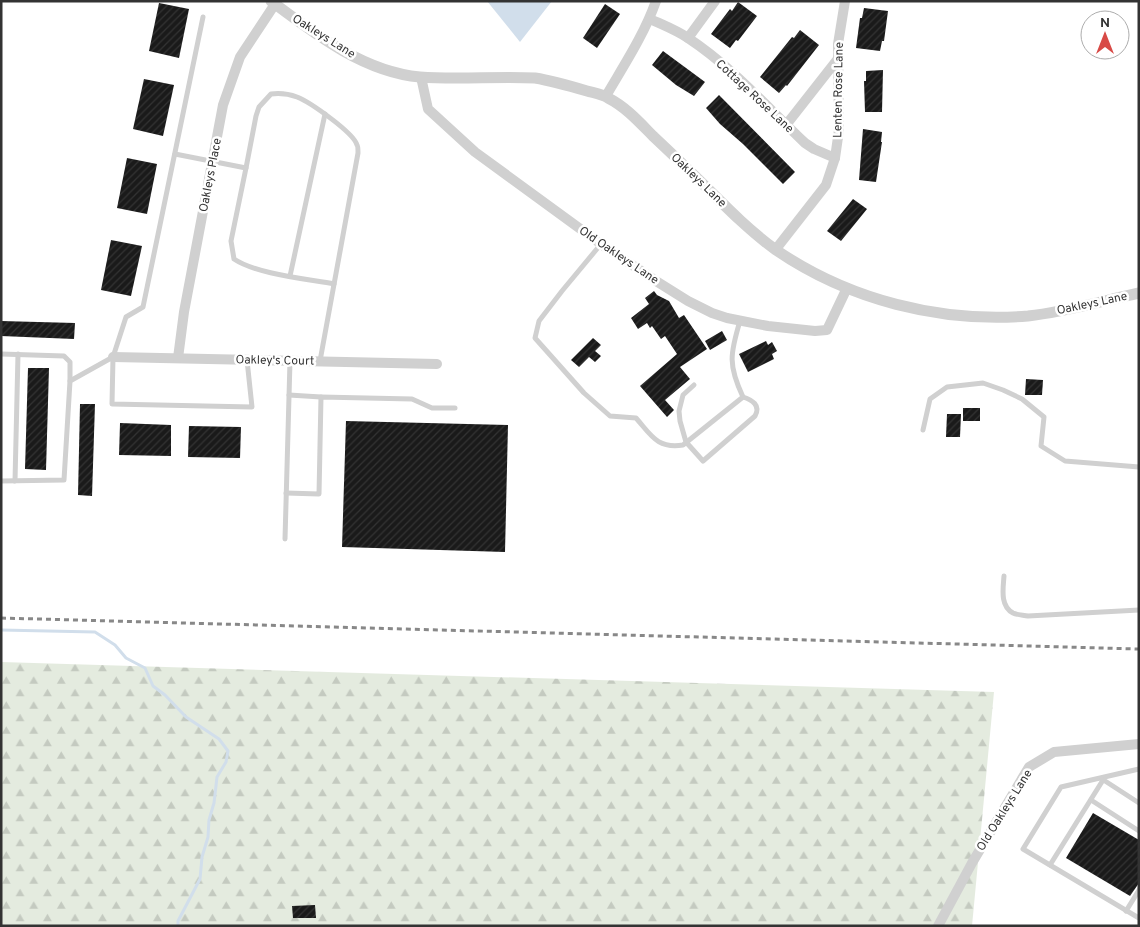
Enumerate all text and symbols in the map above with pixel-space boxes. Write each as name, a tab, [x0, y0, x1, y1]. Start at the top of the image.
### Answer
north arrow	[1080, 10, 1130, 60]
street label: Oakleys Lane	[289, 11, 358, 63]
text: N	[1100, 15, 1110, 32]
street label: Lenten Rose Lane	[830, 42, 848, 138]
street label: Cottage Rose Lane	[712, 56, 797, 137]
street label: Oakleys Place	[196, 137, 226, 213]
street label: Oakleys Lane	[667, 150, 730, 211]
street label: Old Oakleys Lane	[575, 223, 662, 289]
street label: Oakleys Lane	[1055, 289, 1129, 319]
street label: Oakley's Court	[235, 352, 314, 370]
street label: Old Oakleys Lane	[973, 767, 1036, 854]

